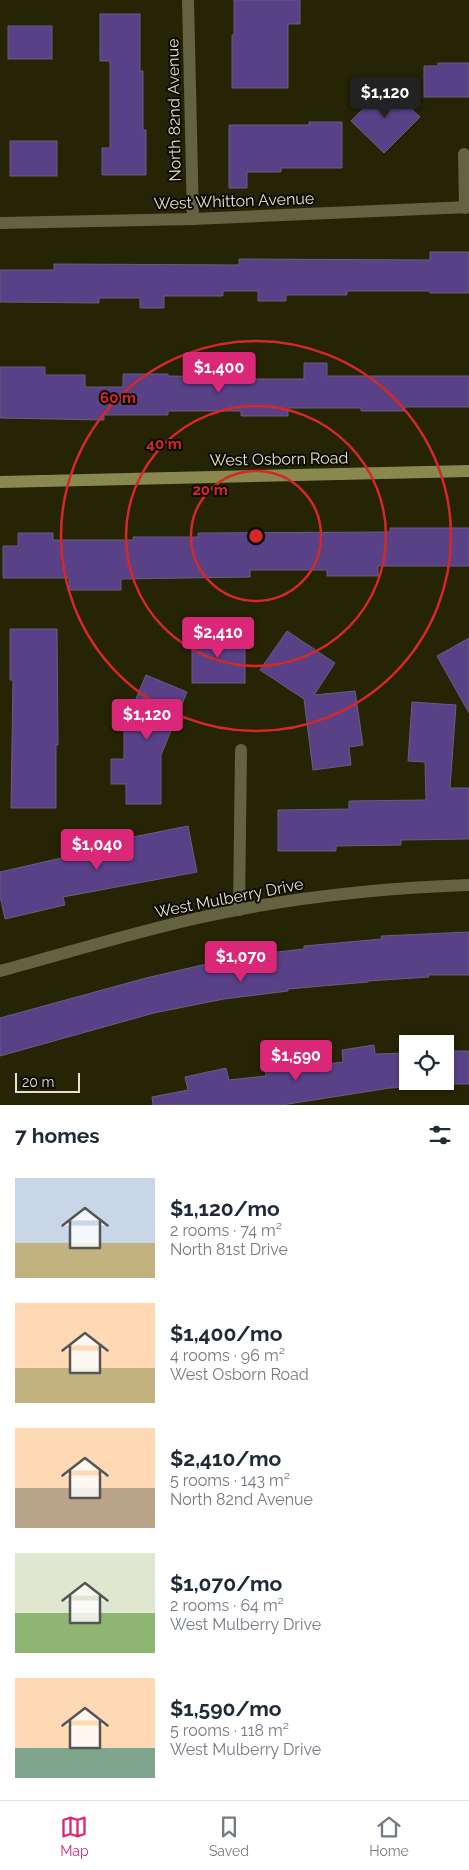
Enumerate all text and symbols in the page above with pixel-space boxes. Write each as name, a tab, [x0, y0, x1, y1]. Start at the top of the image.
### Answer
street label: North 82nd Avenue	[163, 38, 185, 182]
pin: $1,120	[344, 76, 426, 119]
text: $1,120	[361, 83, 409, 102]
street label: West Whitton Avenue	[154, 189, 314, 213]
pin: $1,400	[178, 352, 260, 394]
text: $1,400	[194, 358, 244, 377]
text: 60 m	[100, 389, 136, 407]
text: 40 m	[146, 435, 182, 453]
street label: West Osborn Road	[209, 448, 349, 470]
text: 20 m	[192, 481, 228, 499]
centre of rings	[247, 527, 265, 545]
pin: $2,410	[177, 616, 259, 659]
text: $2,410	[193, 623, 243, 642]
pin: $1,120	[106, 698, 188, 741]
text: $1,120	[123, 705, 171, 724]
pin: $1,040	[56, 828, 138, 871]
text: $1,040	[72, 835, 122, 854]
street label: West Mulberry Drive	[153, 874, 305, 922]
pin: $1,070	[200, 940, 282, 983]
text: $1,070	[216, 947, 266, 966]
map controls	[399, 1035, 454, 1090]
button: locate	[399, 1035, 454, 1090]
pin: $1,590	[255, 1040, 337, 1082]
text: $1,590	[271, 1046, 321, 1065]
scale bar	[15, 1070, 80, 1093]
text: 20 m	[22, 1074, 54, 1090]
icon: filters	[426, 1121, 454, 1149]
text: 7 homes	[15, 1123, 100, 1148]
text: $1,120/mo	[170, 1196, 280, 1221]
icon: home	[55, 1198, 115, 1258]
text: 2 rooms · 74 m²	[170, 1221, 282, 1240]
text: North 81st Drive	[170, 1240, 288, 1259]
text: $1,400/mo	[170, 1321, 282, 1346]
icon: home	[55, 1323, 115, 1383]
text: 4 rooms · 96 m²	[170, 1346, 285, 1365]
text: West Osborn Road	[170, 1365, 309, 1384]
text: $2,410/mo	[170, 1446, 281, 1471]
icon: home	[55, 1448, 115, 1508]
text: 5 rooms · 143 m²	[170, 1471, 290, 1490]
text: North 82nd Avenue	[170, 1490, 313, 1509]
text: $1,070/mo	[170, 1571, 282, 1596]
icon: home	[55, 1573, 115, 1633]
text: 2 rooms · 64 m²	[170, 1596, 284, 1615]
text: West Mulberry Drive	[170, 1615, 321, 1634]
text: $1,590/mo	[170, 1696, 282, 1721]
icon: home	[55, 1698, 115, 1758]
text: 5 rooms · 118 m²	[170, 1721, 289, 1740]
text: West Mulberry Drive	[170, 1740, 321, 1759]
tab: Map	[60, 1813, 89, 1859]
tab: Saved	[209, 1813, 249, 1859]
tab: Home	[369, 1813, 409, 1859]

